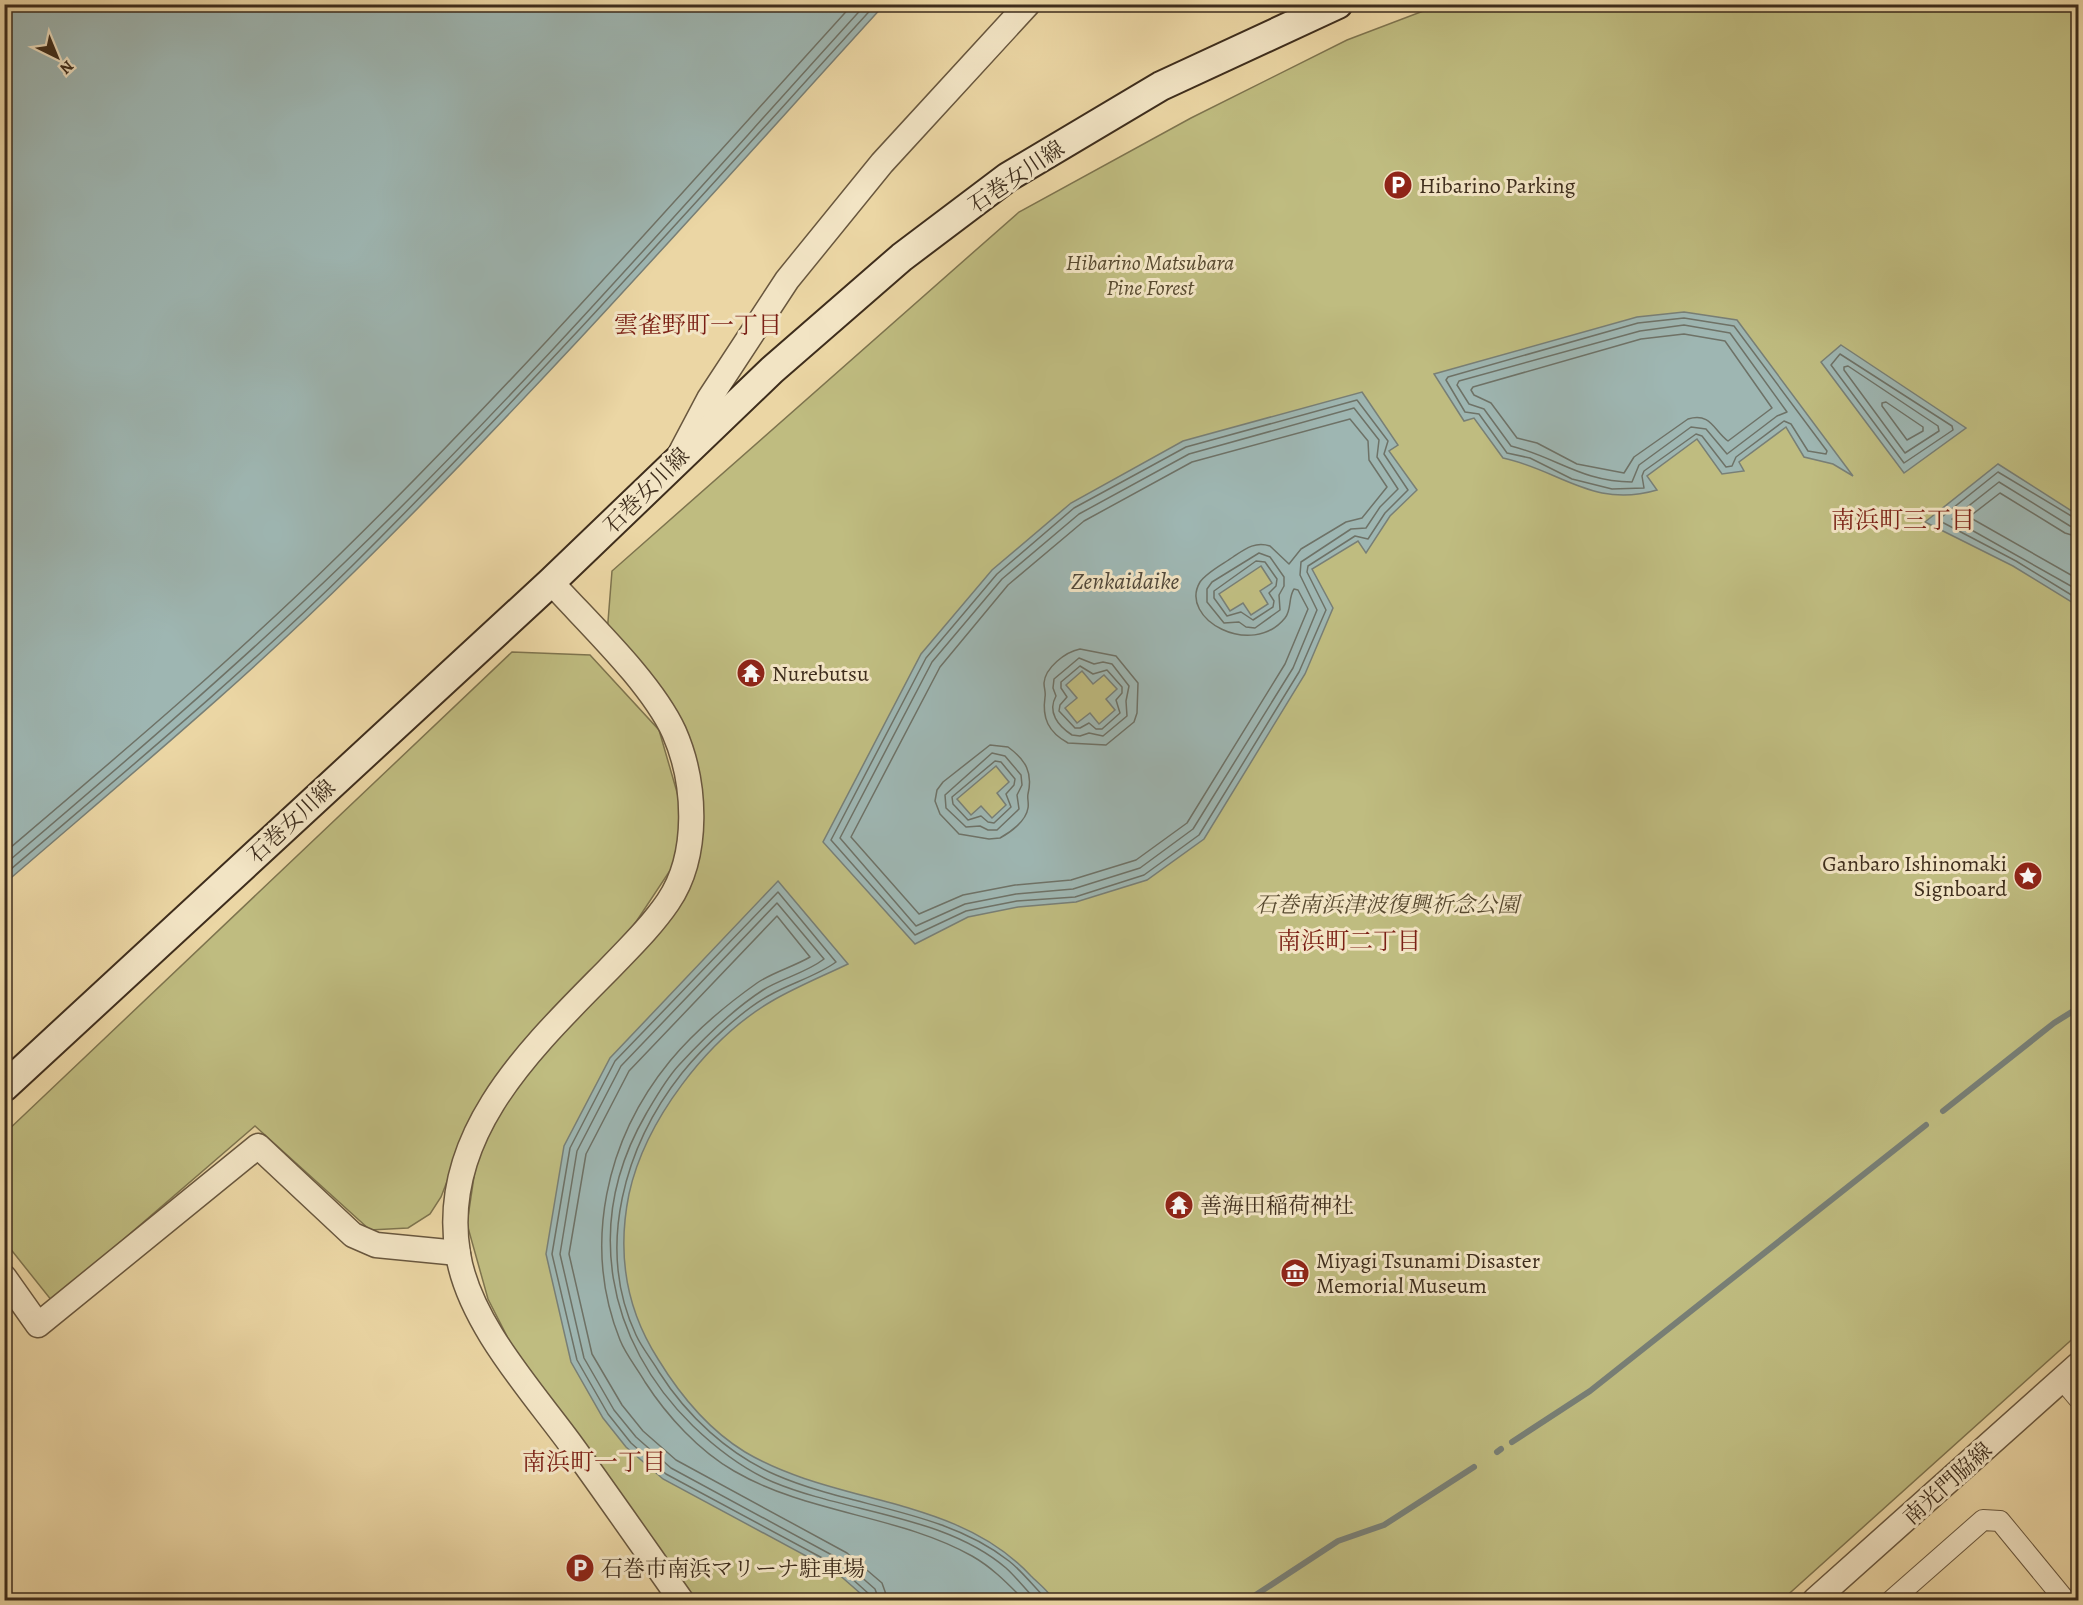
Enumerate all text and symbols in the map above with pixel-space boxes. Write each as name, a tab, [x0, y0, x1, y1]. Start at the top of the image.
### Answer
north arrow	[27, 27, 87, 87]
text: N	[55, 55, 78, 79]
street label: 石巻女川線	[963, 134, 1071, 220]
parking icon: Hibarino Parking	[1382, 169, 1414, 201]
place label: Hibarino Parking	[1419, 171, 1576, 201]
park label: Hibarino Matsubara Pine Forest	[1066, 248, 1234, 303]
district label: 雲雀野町一丁目	[614, 309, 782, 341]
street label: 石巻女川線	[597, 441, 696, 540]
district label: 南浜町三丁目	[1831, 504, 1975, 536]
water label: Zenkaidaike	[1071, 565, 1179, 597]
temple icon: Nurebutsu	[735, 657, 767, 689]
place label: Nurebutsu	[772, 659, 869, 689]
street label: 石巻女川線	[241, 773, 342, 870]
place label: Ganbaro Ishinomaki Signboard	[1822, 849, 2007, 904]
place icon: Ganbaro Ishinomaki Signboard	[2012, 860, 2044, 892]
park label: 石巻南浜津波復興祈念公園	[1255, 890, 1522, 920]
district label: 南浜町二丁目	[1277, 925, 1421, 957]
temple icon: 善海田稲荷神社	[1163, 1189, 1195, 1221]
place label: 善海田稲荷神社	[1200, 1191, 1354, 1221]
place label: Miyagi Tsunami Disaster Memorial Museum	[1316, 1246, 1540, 1301]
museum icon: Miyagi Tsunami Disaster Memorial Museum	[1279, 1257, 1311, 1289]
street label: 南光門脇線	[1897, 1436, 1999, 1532]
district label: 南浜町一丁目	[522, 1446, 666, 1478]
parking icon: 石巻市南浜マリーナ駐車場	[564, 1552, 596, 1584]
place label: 石巻市南浜マリーナ駐車場	[601, 1554, 865, 1584]

